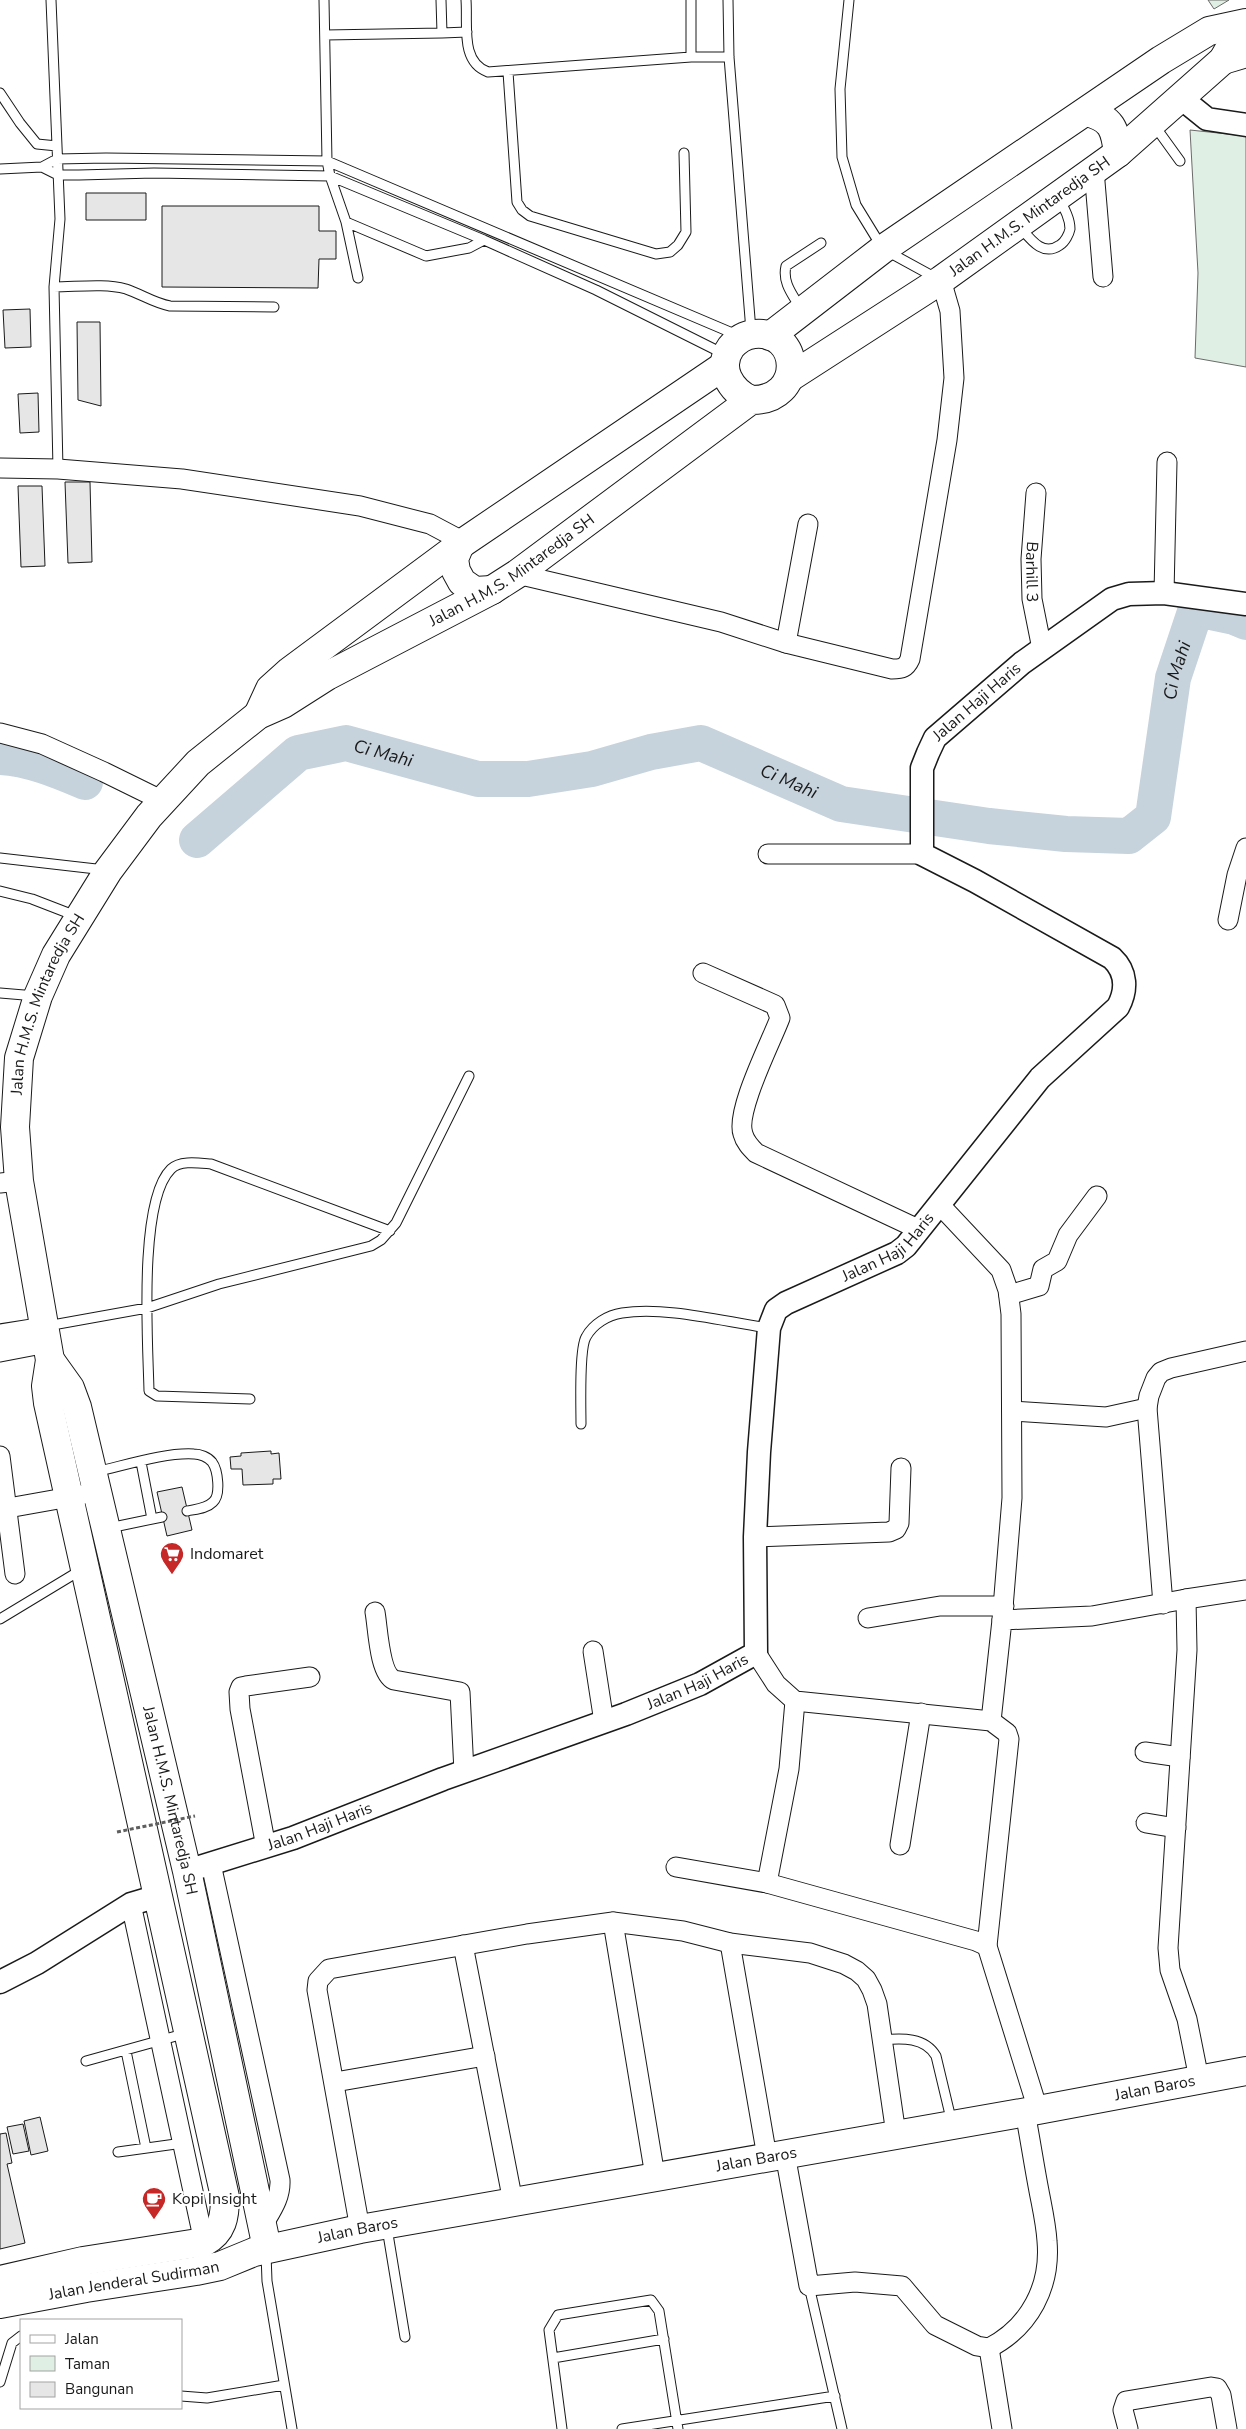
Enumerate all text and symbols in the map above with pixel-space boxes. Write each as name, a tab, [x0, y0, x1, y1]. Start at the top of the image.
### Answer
street label: Jalan H.M.S. Mintaredja SH	[944, 151, 1115, 282]
street label: Jalan H.M.S. Mintaredja SH	[424, 509, 599, 632]
street label: Barhill 3	[1020, 540, 1043, 603]
water label: Ci Mahi	[1158, 637, 1197, 702]
street label: Jalan Haji Haris	[927, 658, 1026, 747]
water label: Ci Mahi	[351, 734, 416, 773]
water label: Ci Mahi	[756, 758, 822, 805]
street label: Jalan H.M.S. Mintaredja SH	[6, 909, 90, 1097]
street label: Jalan Haji Haris	[838, 1208, 939, 1288]
supermarket icon: Indomaret	[159, 1541, 185, 1575]
place label: Indomaret	[190, 1543, 264, 1565]
street label: Jalan Haji Haris	[643, 1648, 752, 1716]
street label: Jalan H.M.S. Mintaredja SH	[137, 1703, 203, 1897]
street label: Jalan Haji Haris	[264, 1797, 375, 1857]
street label: Jalan Baros	[1112, 2070, 1197, 2107]
street label: Jalan Baros	[713, 2142, 799, 2177]
cafe icon: Kopi Insight	[141, 2186, 167, 2220]
place label: Kopi Insight	[172, 2188, 257, 2210]
street label: Jalan Baros	[314, 2212, 400, 2249]
street label: Jalan Jenderal Sudirman	[46, 2255, 221, 2306]
legend	[20, 2319, 182, 2409]
text: Jalan	[64, 2329, 99, 2349]
text: Taman	[65, 2354, 110, 2374]
text: Bangunan	[65, 2379, 134, 2399]

